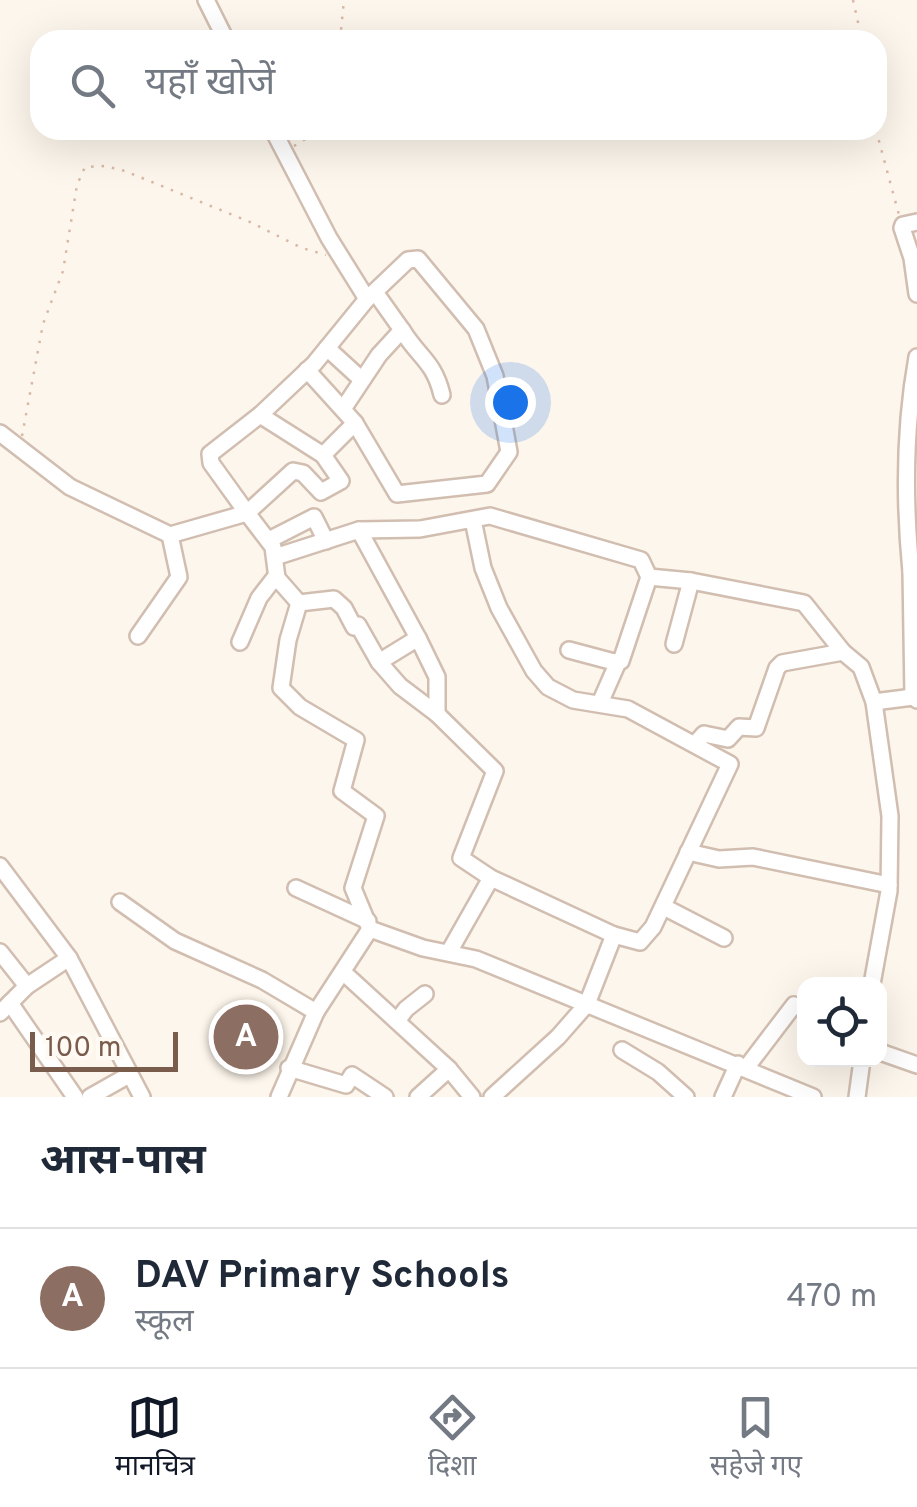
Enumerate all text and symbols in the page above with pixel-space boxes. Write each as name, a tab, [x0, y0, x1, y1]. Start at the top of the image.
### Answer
search box	[30, 30, 887, 140]
icon: search	[65, 58, 120, 113]
text: यहाँ खोजें	[145, 60, 275, 109]
your location	[485, 377, 536, 428]
map controls	[797, 977, 887, 1067]
button: locate	[797, 977, 887, 1067]
pin: A	[214, 1000, 278, 1074]
scale bar	[30, 1027, 178, 1072]
text: 100 m	[45, 1031, 121, 1067]
text: आस-पास	[40, 1136, 206, 1189]
text: DAV Primary Schools	[135, 1253, 509, 1302]
text: A	[61, 1278, 84, 1318]
text: 470 m	[787, 1278, 877, 1318]
text: स्कूल	[135, 1303, 194, 1343]
tab: मानचित्र	[115, 1390, 195, 1486]
tab: दिशा	[425, 1390, 480, 1486]
tab: सहेजे गए	[710, 1390, 802, 1486]

